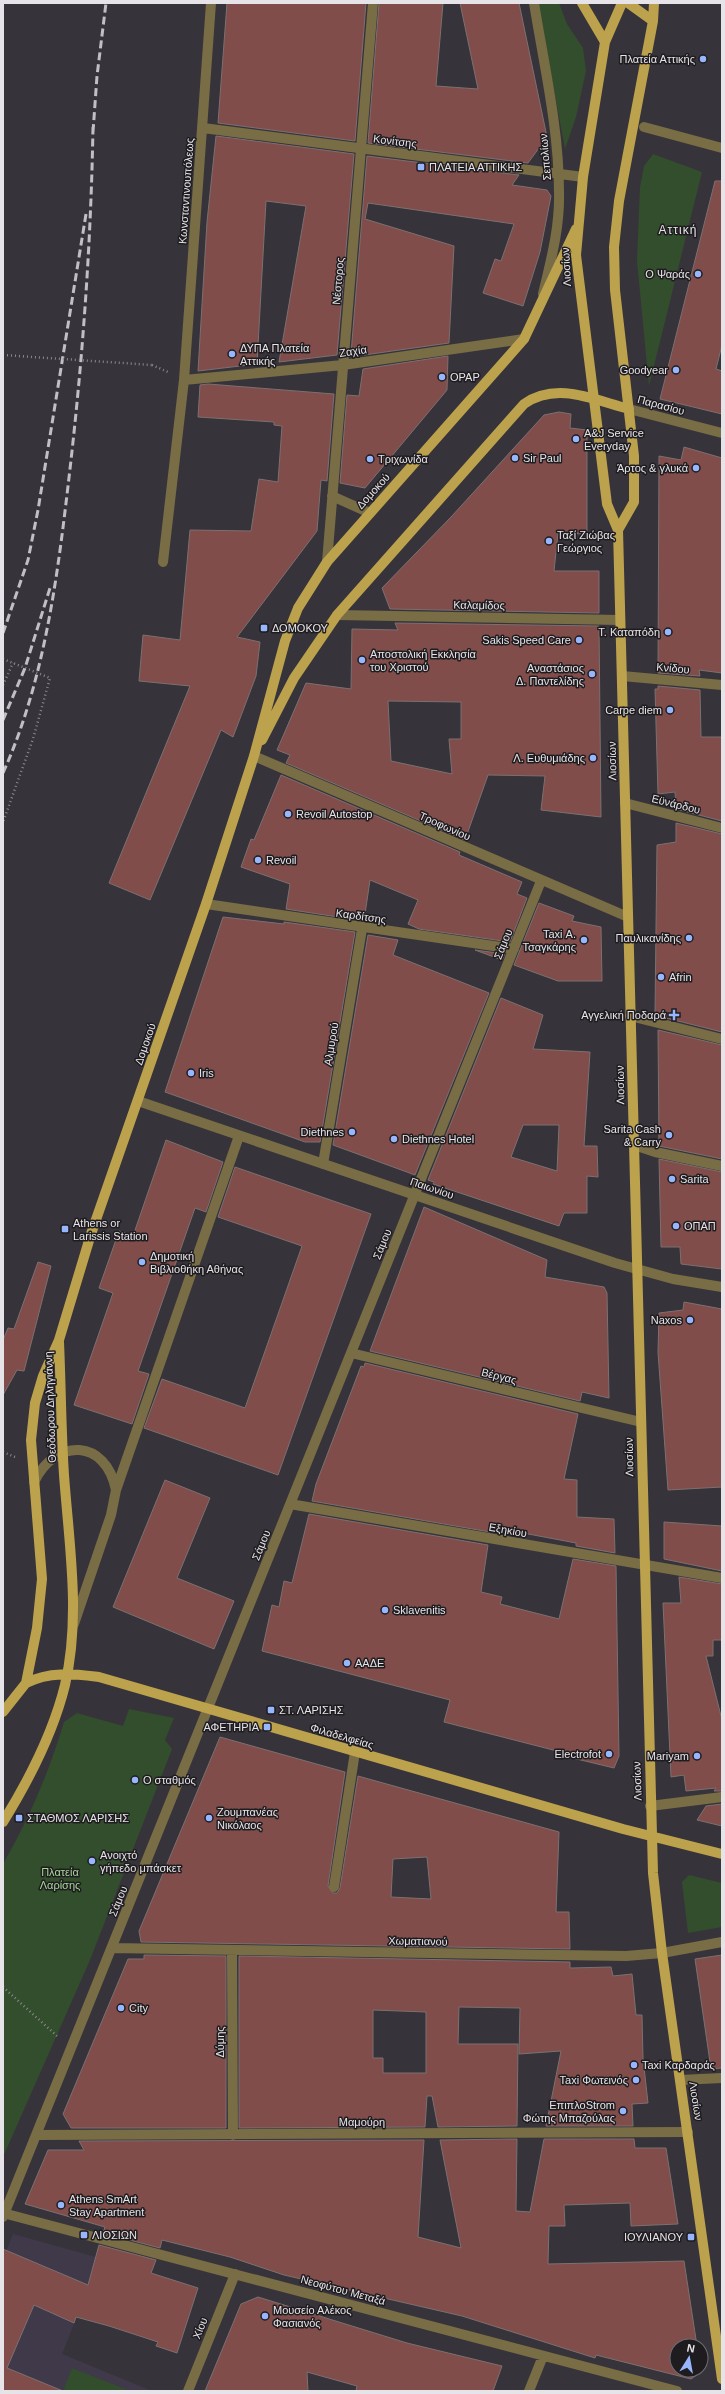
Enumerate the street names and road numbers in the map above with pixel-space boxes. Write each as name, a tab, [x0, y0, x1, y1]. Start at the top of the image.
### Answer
street label: Κονίτσης	[373, 132, 417, 150]
street label: Σεπολίων	[537, 133, 553, 181]
street label: Κωνσταντινουπόλεως	[176, 138, 196, 244]
street label: Λιοσίων	[559, 247, 573, 287]
street label: Νέστορος	[330, 257, 346, 305]
street label: Ζαχία	[338, 343, 368, 359]
street label: Παρασίου	[636, 393, 686, 417]
street label: Δομοκού	[354, 471, 392, 511]
street label: Καλαμίδος	[453, 599, 505, 611]
street label: Κνίδου	[656, 661, 690, 675]
street label: Λιοσίων	[606, 741, 618, 781]
street label: Εϋνάρδου	[650, 792, 702, 816]
street label: Τροφωνίου	[417, 809, 473, 843]
street label: Καρδίτσης	[335, 907, 387, 925]
street label: Σάμου	[492, 927, 514, 961]
street label: Δομοκού	[132, 1022, 158, 1066]
street label: Αλμυρού	[322, 1022, 340, 1066]
street label: Λιοσίων	[614, 1065, 626, 1105]
street label: Παιωνίου	[409, 1175, 455, 1201]
street label: Σάμου	[371, 1227, 393, 1261]
street label: Θεόδωρου Δηληγιάννη	[42, 1351, 58, 1463]
street label: Βέργας	[480, 1366, 518, 1386]
street label: Λιοσίων	[623, 1437, 635, 1477]
street label: Εξηκίου	[488, 1521, 528, 1539]
street label: Σάμου	[250, 1528, 272, 1562]
street label: Φιλαδελφείας	[309, 1721, 375, 1751]
street label: Λιοσίων	[630, 1761, 644, 1801]
street label: Σάμου	[107, 1884, 129, 1918]
street label: Χωματιανού	[388, 1934, 448, 1948]
street label: Δύμης	[214, 2026, 226, 2058]
street label: Λιοσίων	[687, 2081, 705, 2122]
street label: Μαμούρη	[339, 2116, 385, 2128]
street label: Νεοφύτου Μεταξά	[299, 2273, 387, 2307]
street label: Χίου	[190, 2316, 210, 2340]

